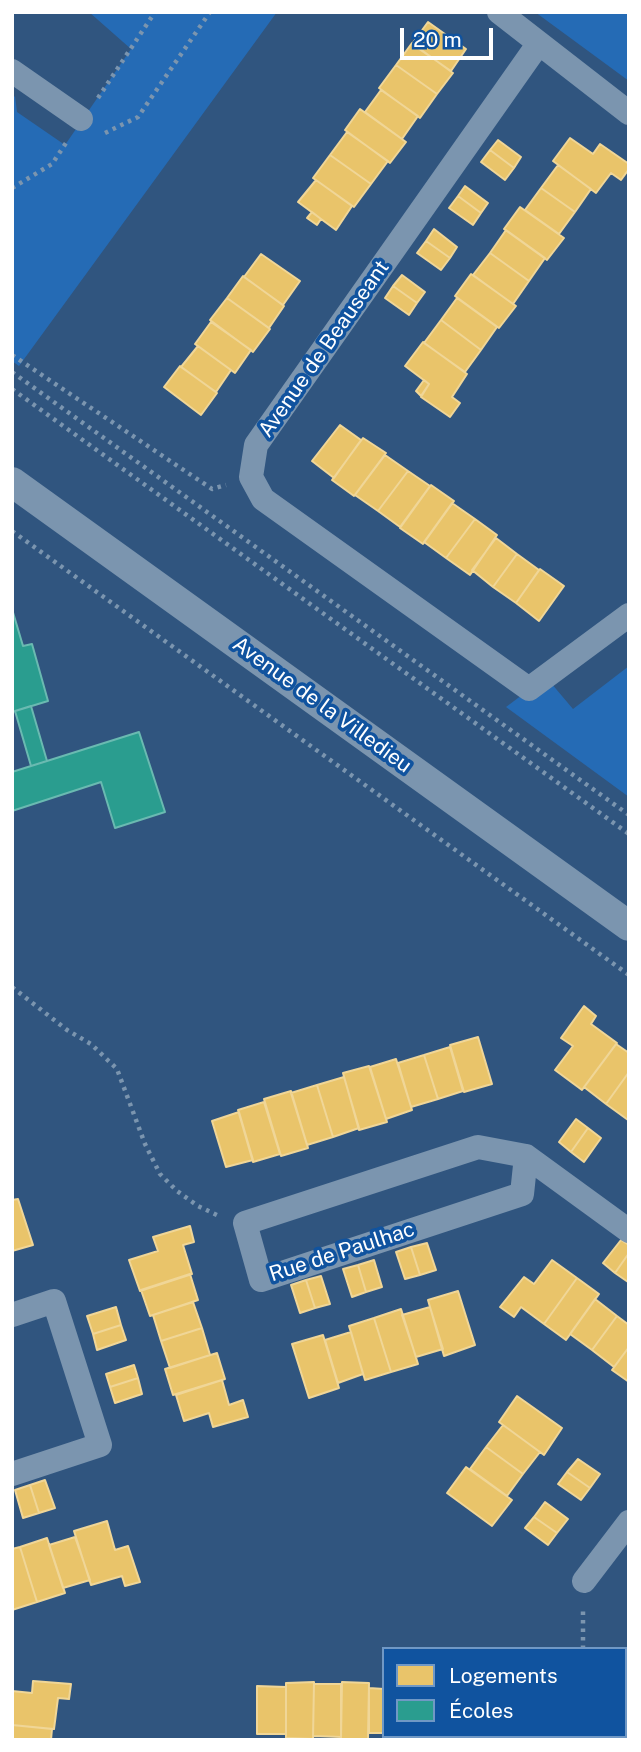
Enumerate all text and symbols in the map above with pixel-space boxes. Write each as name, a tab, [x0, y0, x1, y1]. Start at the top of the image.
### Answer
scale bar	[403, 14, 496, 58]
text: 20 m	[413, 27, 462, 52]
street label: Avenue de Beauseant	[253, 256, 395, 442]
street label: Avenue de la Villedieu	[228, 632, 416, 778]
street label: Rue de Paulhac	[266, 1217, 418, 1287]
legend	[382, 1647, 627, 1738]
text: Logements	[449, 1663, 558, 1688]
text: Écoles	[449, 1698, 513, 1723]

